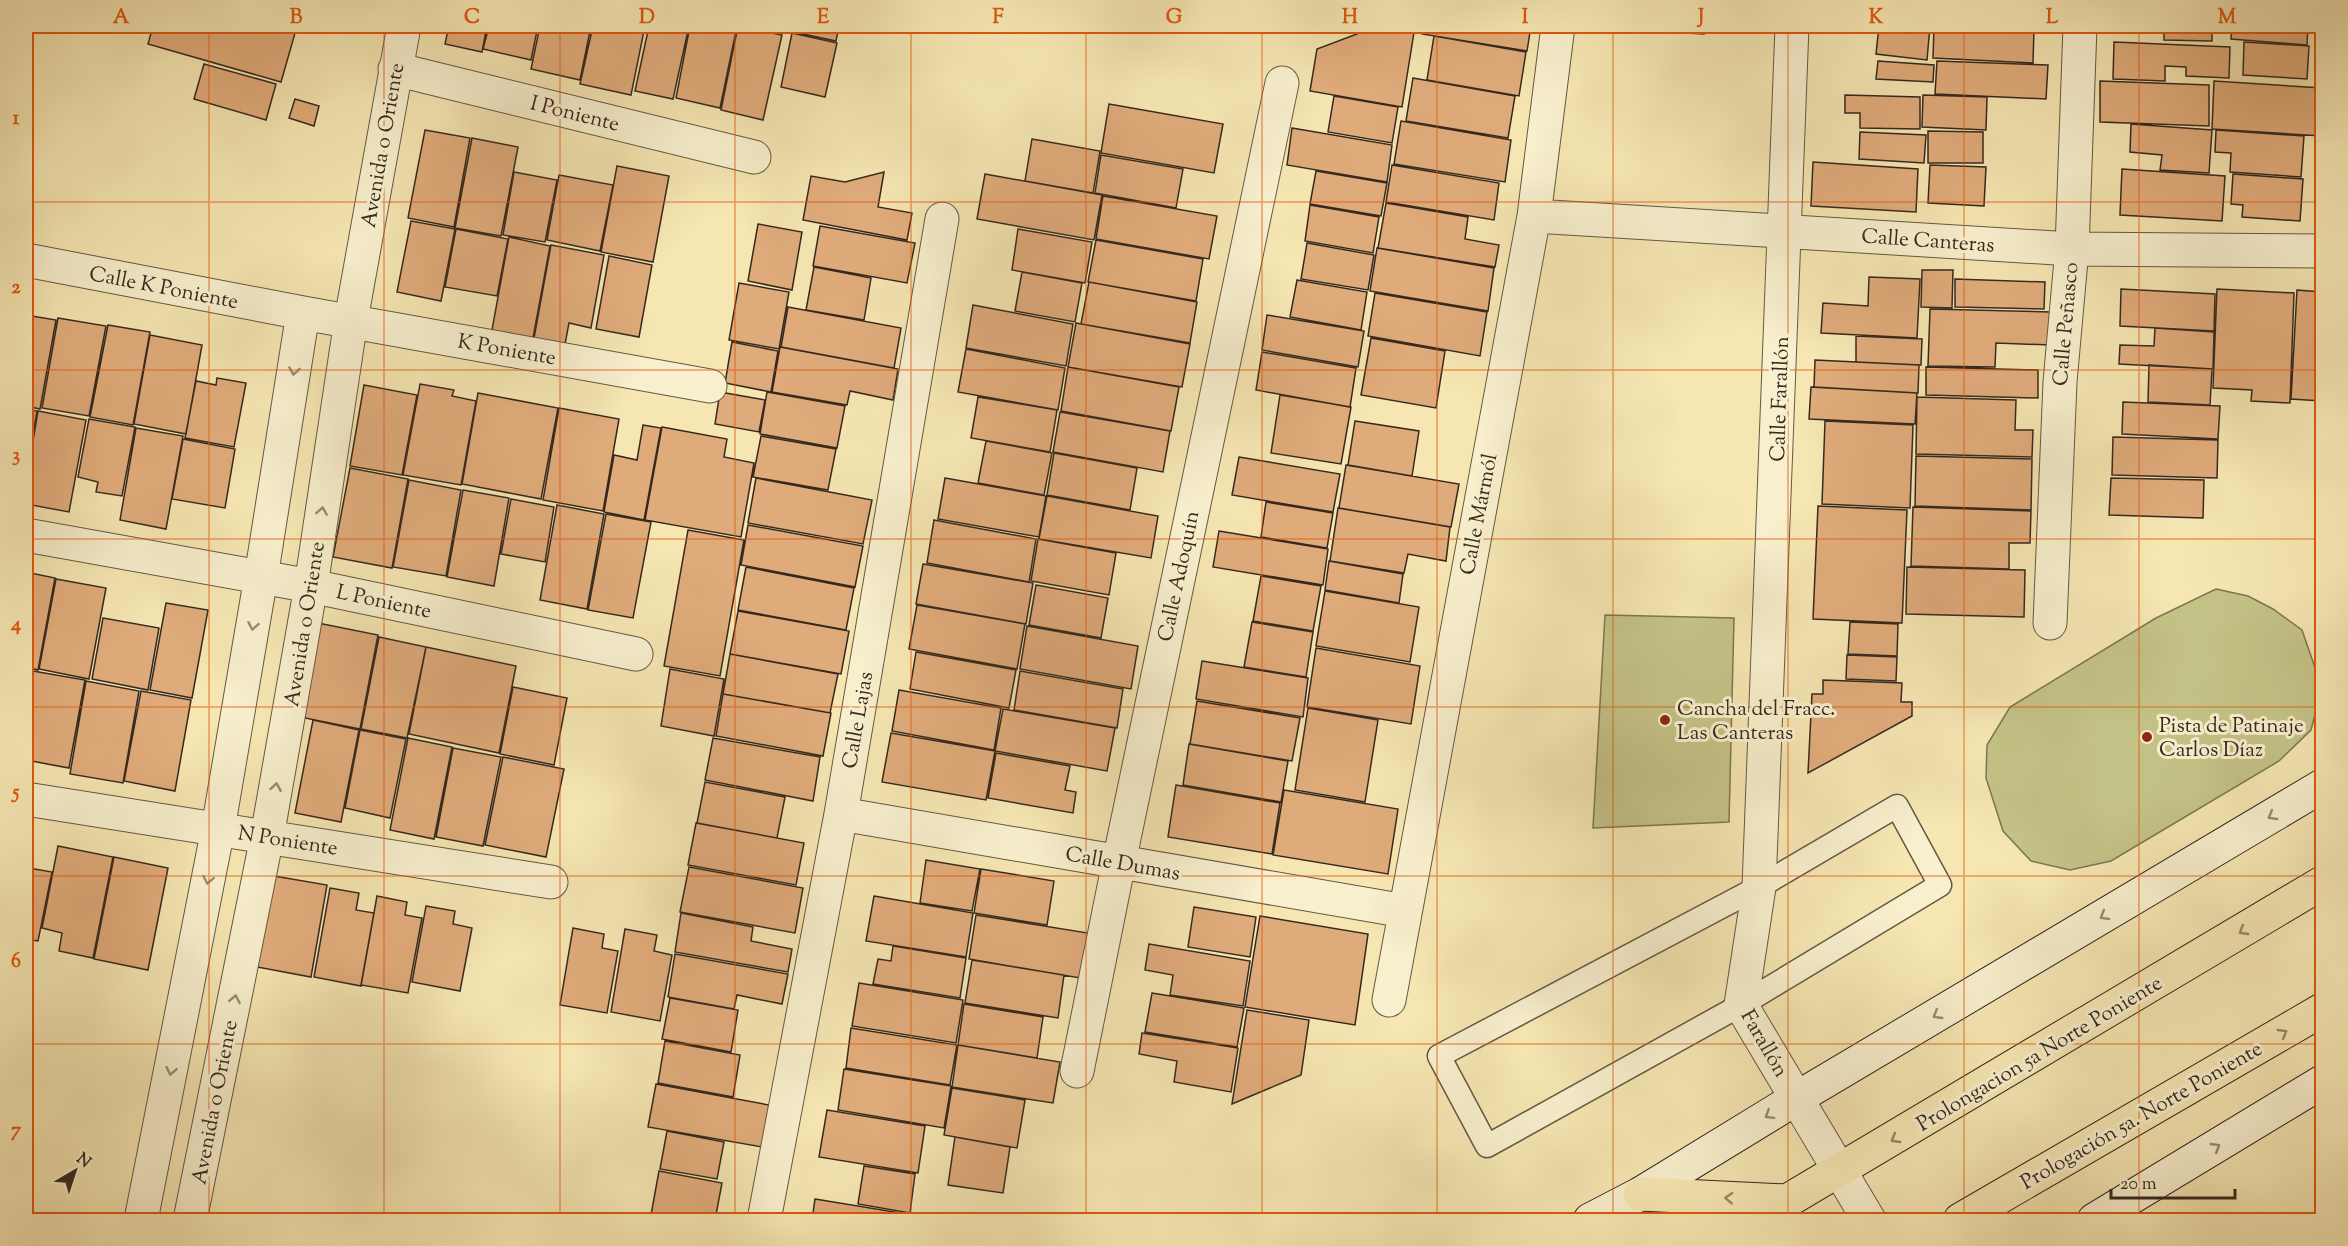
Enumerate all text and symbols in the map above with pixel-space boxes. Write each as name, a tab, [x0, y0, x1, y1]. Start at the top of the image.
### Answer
text: A	[113, 4, 130, 33]
text: B	[290, 4, 303, 33]
text: C	[464, 4, 480, 33]
text: D	[639, 4, 655, 33]
text: E	[817, 4, 830, 33]
text: F	[992, 4, 1004, 33]
text: G	[1166, 4, 1183, 33]
text: H	[1342, 4, 1358, 33]
text: I	[1522, 4, 1529, 33]
text: J	[1696, 4, 1704, 33]
text: K	[1869, 4, 1884, 33]
text: L	[2046, 4, 2059, 33]
text: M	[2218, 4, 2237, 33]
street label: Avenida o Oriente	[355, 61, 413, 230]
street label: I Poniente	[527, 89, 622, 141]
text: 1	[13, 105, 20, 134]
street label: Calle Canteras	[1860, 222, 1995, 262]
street label: Calle K Poniente	[86, 260, 241, 318]
street label: Calle Peñasco	[2047, 261, 2087, 387]
text: 2	[11, 274, 21, 303]
street label: K Poniente	[455, 328, 558, 374]
street label: Calle Farallón	[1764, 336, 1798, 462]
one-way arrow	[288, 366, 300, 376]
text: 3	[12, 442, 20, 471]
street label: Calle Mármól	[1453, 451, 1506, 578]
one-way arrow	[315, 507, 327, 516]
street label: Calle Adoquín	[1151, 508, 1208, 645]
street label: Avenida o Oriente	[278, 540, 334, 709]
street label: L Poniente	[333, 578, 434, 628]
text: 4	[10, 611, 21, 640]
one-way arrow	[247, 620, 260, 630]
street label: Calle Lajas	[836, 670, 882, 771]
place label: Cancha del Fracc. Las Canteras	[1677, 695, 1835, 749]
place label: Pista de Patinaje Carlos Díaz	[2159, 712, 2304, 766]
marker: Cancha del Fracc. Las Canteras	[1658, 713, 1672, 727]
marker: Pista de Patinaje Carlos Díaz	[2140, 730, 2154, 744]
text: 5	[11, 779, 20, 808]
one-way arrow	[269, 782, 282, 792]
one-way arrow	[2268, 809, 2278, 821]
street label: N Poniente	[236, 819, 340, 865]
street label: Calle Dumas	[1063, 840, 1182, 890]
one-way arrow	[202, 874, 215, 884]
one-way arrow	[2100, 908, 2110, 920]
one-way arrow	[2239, 923, 2249, 935]
text: 6	[11, 948, 21, 977]
street label: Prolongacion 5a Norte Poniente	[1912, 969, 2169, 1140]
one-way arrow	[228, 994, 241, 1004]
street label: Farallón	[1732, 1005, 1795, 1083]
one-way arrow	[1932, 1008, 1943, 1019]
street label: Avenida o Oriente	[185, 1018, 247, 1187]
one-way arrow	[2277, 1028, 2287, 1040]
street label: Prologación 5a. Norte Poniente	[2015, 1035, 2269, 1198]
one-way arrow	[165, 1066, 178, 1076]
one-way arrow	[1765, 1107, 1775, 1119]
text: 7	[11, 1117, 22, 1146]
one-way arrow	[1891, 1131, 1901, 1143]
north arrow	[45, 1141, 105, 1201]
one-way arrow	[2210, 1142, 2220, 1154]
text: N	[71, 1148, 95, 1174]
scale bar	[2111, 1162, 2236, 1200]
text: 20 m	[2120, 1172, 2157, 1198]
one-way arrow	[1724, 1192, 1733, 1205]

